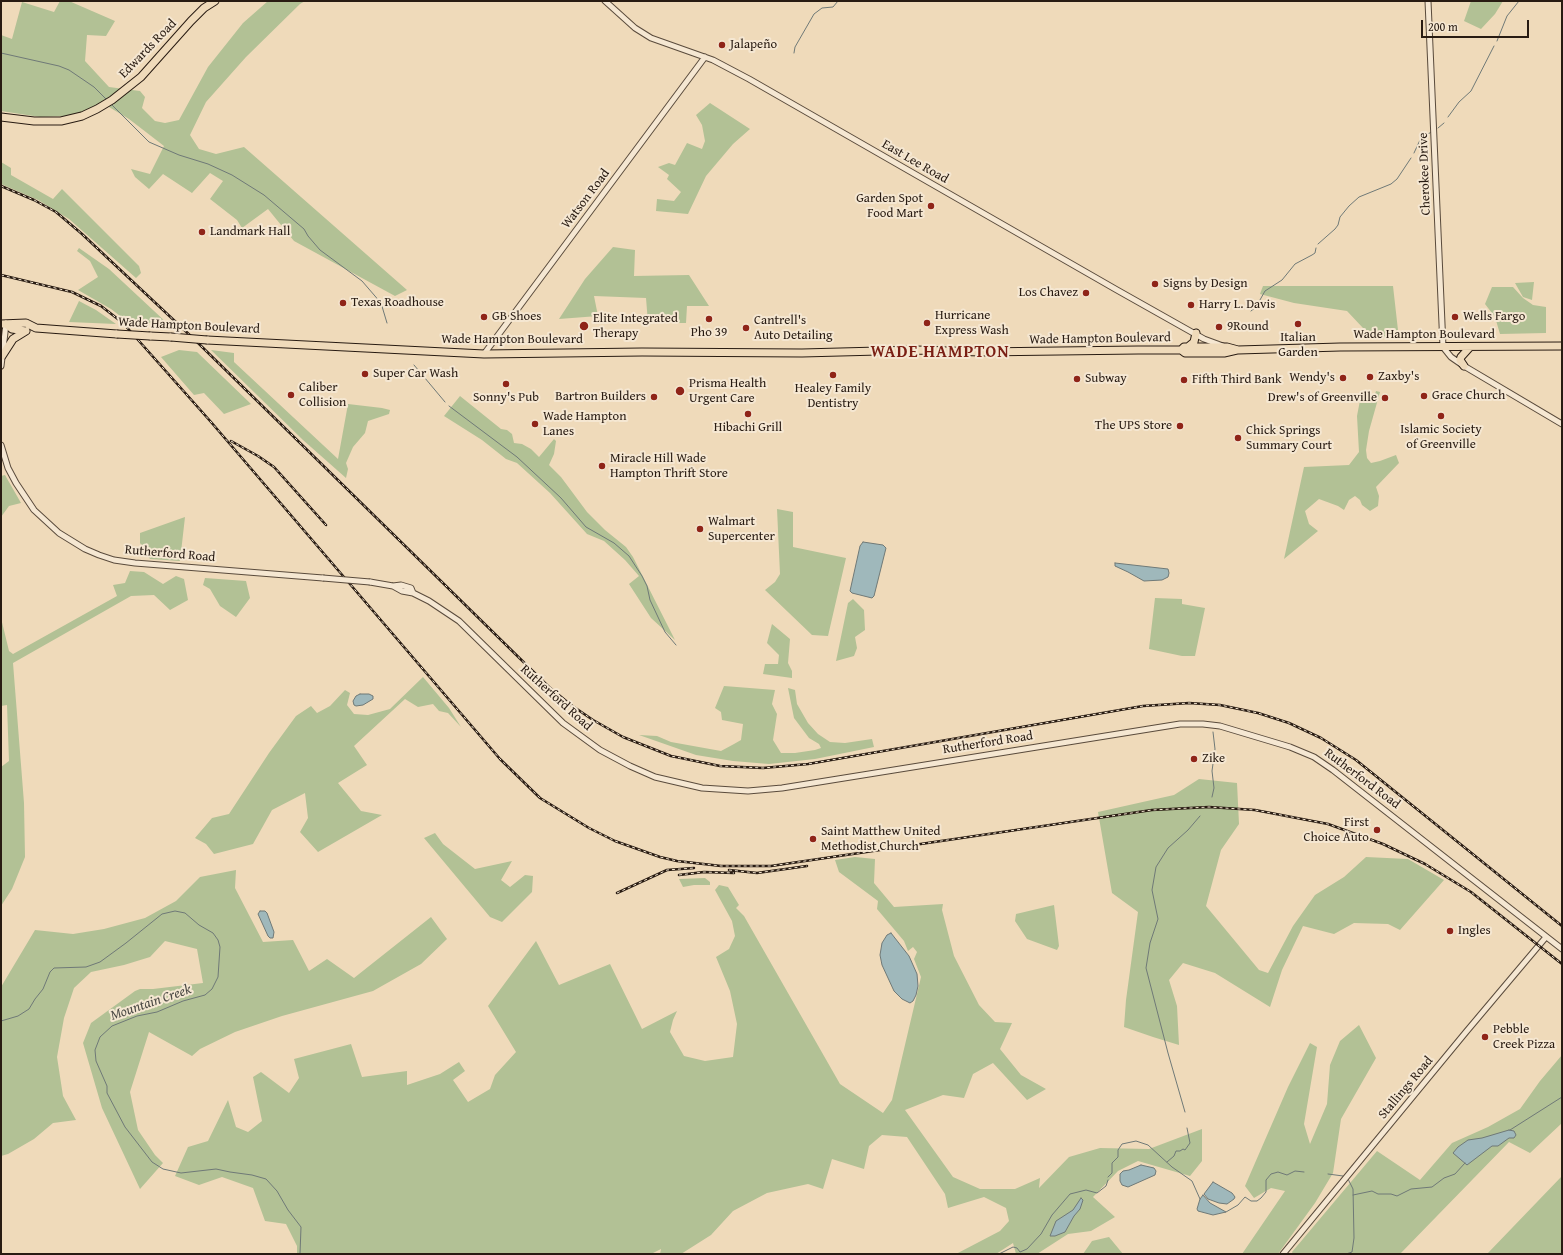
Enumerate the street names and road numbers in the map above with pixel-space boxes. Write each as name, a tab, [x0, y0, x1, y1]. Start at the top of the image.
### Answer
street label: Edwards Road	[116, 16, 180, 82]
street label: Cherokee Drive	[1416, 132, 1434, 216]
street label: East Lee Road	[879, 137, 951, 187]
street label: Watson Road	[559, 166, 613, 232]
street label: Wade Hampton Boulevard	[118, 315, 260, 337]
street label: Wade Hampton Boulevard	[1353, 327, 1495, 343]
street label: Wade Hampton Boulevard	[1029, 330, 1171, 348]
street label: Wade Hampton Boulevard	[441, 332, 583, 348]
street label: Rutherford Road	[124, 542, 216, 566]
street label: Rutherford Road	[517, 662, 595, 734]
street label: Rutherford Road	[942, 728, 1034, 758]
street label: Rutherford Road	[1321, 745, 1403, 813]
street label: Stallings Road	[1375, 1053, 1437, 1123]

